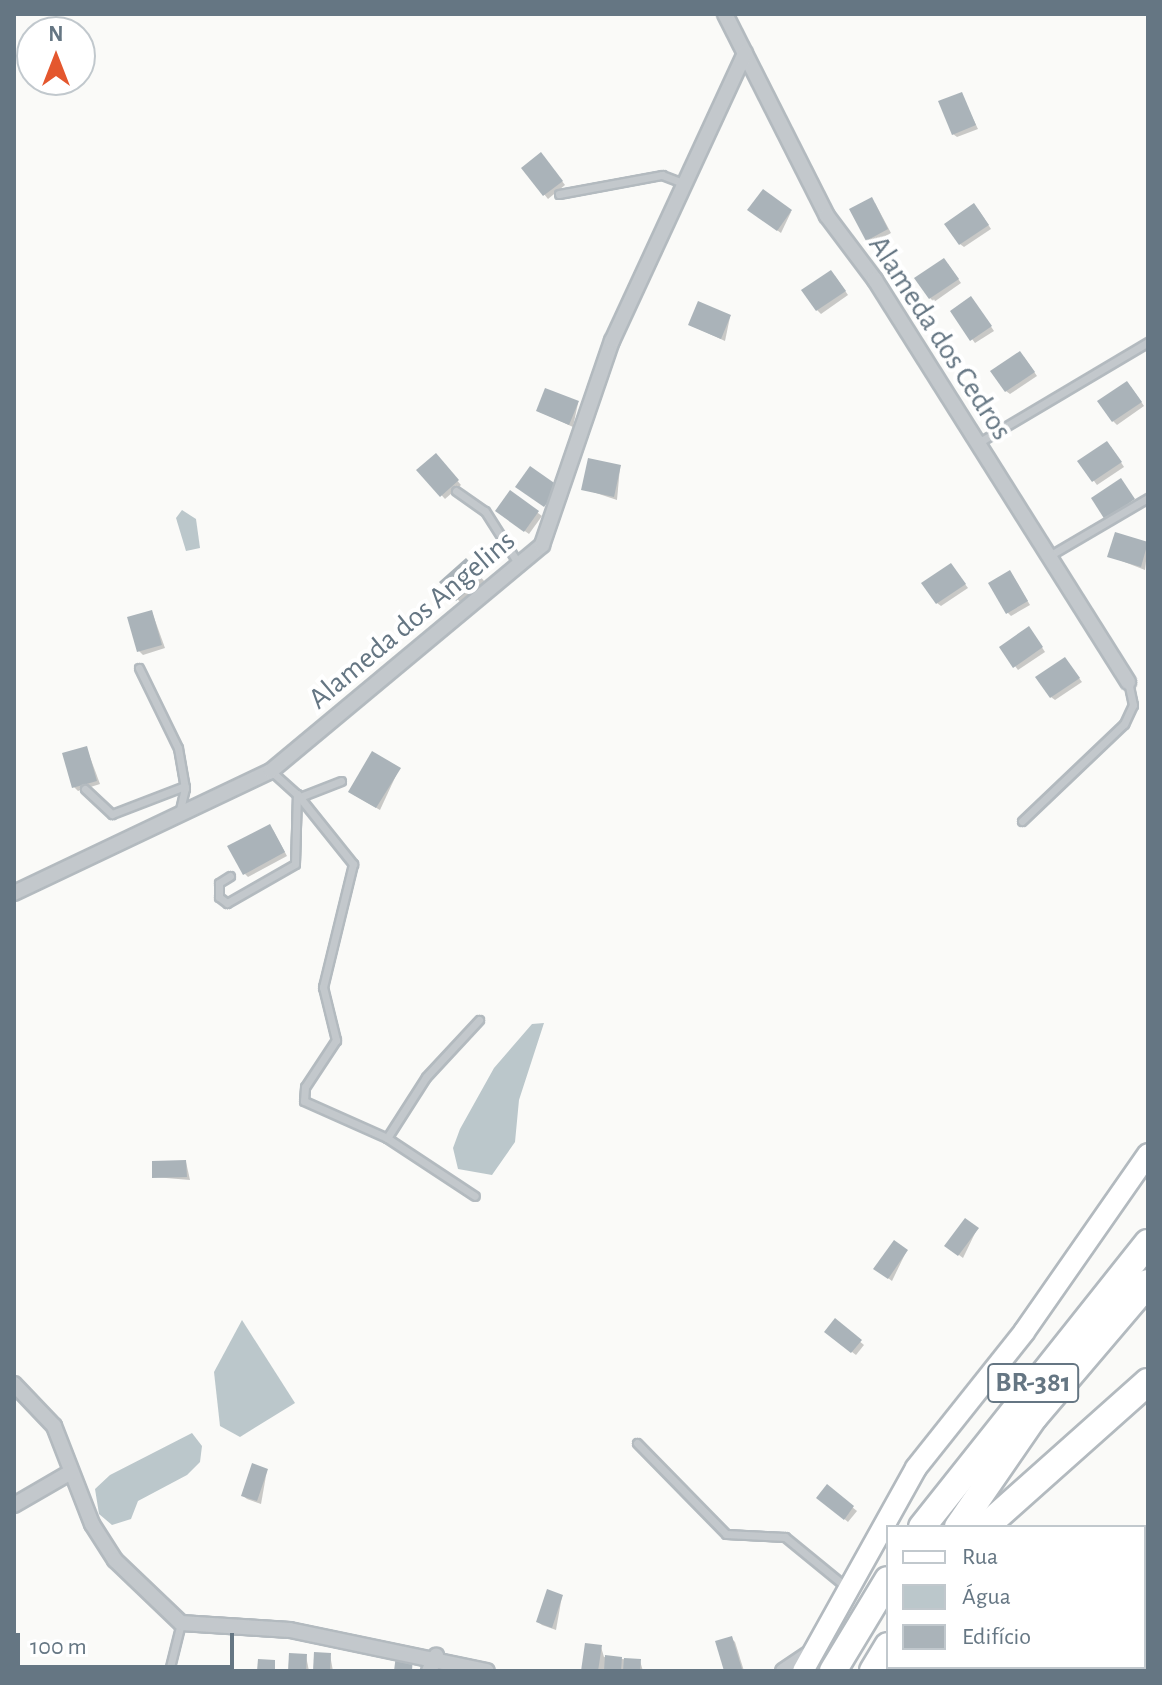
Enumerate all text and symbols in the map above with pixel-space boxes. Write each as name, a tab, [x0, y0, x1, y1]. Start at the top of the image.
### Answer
north arrow	[16, 16, 96, 96]
text: N	[48, 23, 64, 45]
street label: Alameda dos Cedros	[860, 229, 1020, 447]
street label: Alameda dos Angelins	[301, 523, 523, 717]
road number: BR-381	[987, 1359, 1079, 1407]
legend	[886, 1525, 1146, 1669]
text: Rua	[962, 1545, 998, 1569]
text: Água	[962, 1585, 1011, 1609]
scale bar	[20, 1617, 238, 1667]
text: Edifício	[962, 1625, 1031, 1649]
text: 100 m	[30, 1635, 87, 1659]

